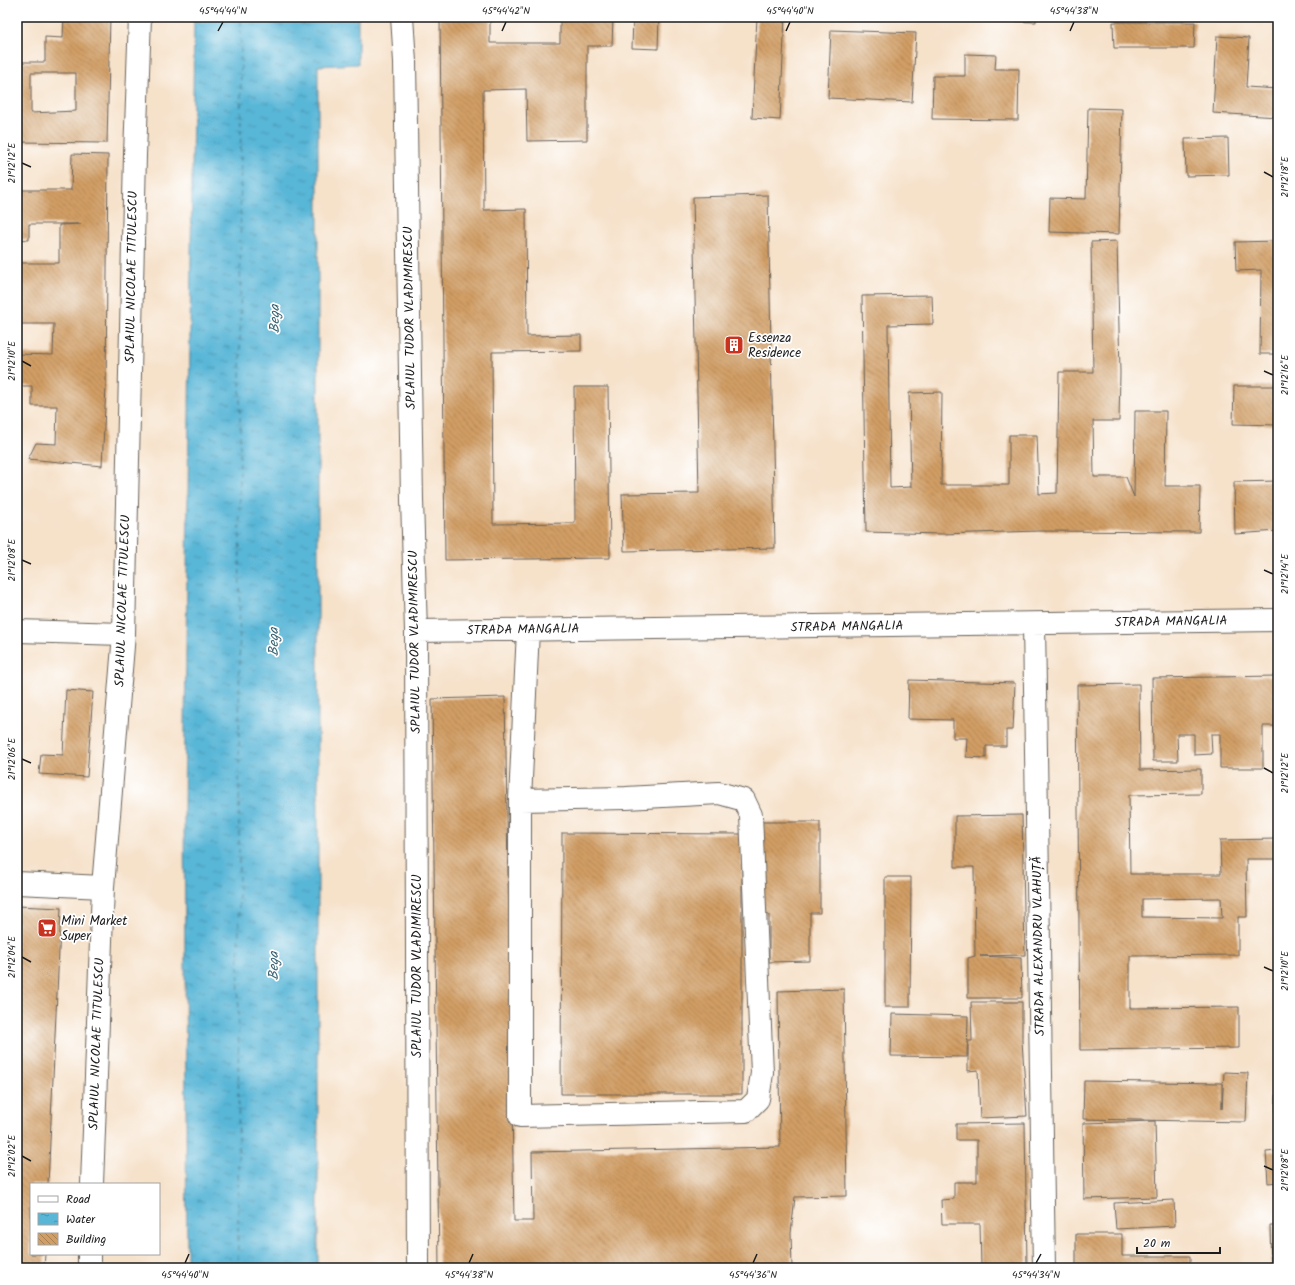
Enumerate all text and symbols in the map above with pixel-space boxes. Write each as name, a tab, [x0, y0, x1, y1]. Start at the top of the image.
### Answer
text: 45°44'44"N	[199, 3, 247, 19]
text: 45°44'42"N	[482, 3, 530, 19]
text: 45°44'40"N	[766, 3, 814, 19]
text: 45°44'38"N	[1050, 3, 1098, 19]
text: 21°12'12"E	[4, 141, 20, 183]
text: 21°12'18"E	[1277, 155, 1293, 198]
street label: SPLAIUL NICOLAE TITULESCU	[120, 190, 144, 363]
street label: SPLAIUL TUDOR VLADIMIRESCU	[398, 226, 422, 410]
water label: Bega	[264, 303, 286, 333]
place label: Essenza Residence	[748, 328, 801, 364]
building icon: Essenza Residence	[723, 334, 745, 356]
text: 21°12'10"E	[4, 340, 20, 381]
text: 21°12'16"E	[1277, 354, 1293, 395]
street label: SPLAIUL NICOLAE TITULESCU	[109, 514, 137, 688]
text: 21°12'08"E	[4, 537, 20, 581]
street label: SPLAIUL TUDOR VLADIMIRESCU	[403, 550, 427, 734]
text: 21°12'14"E	[1277, 553, 1293, 594]
street label: STRADA MANGALIA	[1114, 611, 1228, 633]
street label: STRADA MANGALIA	[790, 616, 904, 638]
street label: STRADA MANGALIA	[466, 619, 580, 641]
water label: Bega	[263, 626, 285, 656]
text: 21°12'06"E	[4, 737, 20, 780]
text: 21°12'12"E	[1277, 751, 1293, 793]
street label: STRADA ALEXANDRU VLAHUȚĂ	[1027, 856, 1051, 1036]
street label: SPLAIUL TUDOR VLADIMIRESCU	[407, 874, 428, 1058]
place label: Mini Market Super	[61, 911, 128, 947]
supermarket icon: Mini Market Super	[36, 917, 58, 939]
text: 21°12'04"E	[4, 935, 20, 978]
water label: Bega	[263, 950, 285, 980]
text: 21°12'10"E	[1277, 950, 1293, 991]
street label: SPLAIUL NICOLAE TITULESCU	[83, 957, 111, 1131]
text: 21°12'02"E	[4, 1133, 20, 1177]
text: 21°12'08"E	[1277, 1147, 1293, 1191]
legend	[30, 1183, 160, 1255]
text: Road	[66, 1190, 91, 1209]
text: Water	[66, 1210, 96, 1229]
scale bar	[1137, 1229, 1220, 1255]
text: Building	[66, 1230, 106, 1249]
text: 20 m	[1143, 1234, 1171, 1253]
text: 45°44'40"N	[161, 1267, 209, 1283]
text: 45°44'38"N	[445, 1267, 493, 1283]
text: 45°44'36"N	[729, 1267, 777, 1283]
text: 45°44'34"N	[1012, 1267, 1060, 1283]

